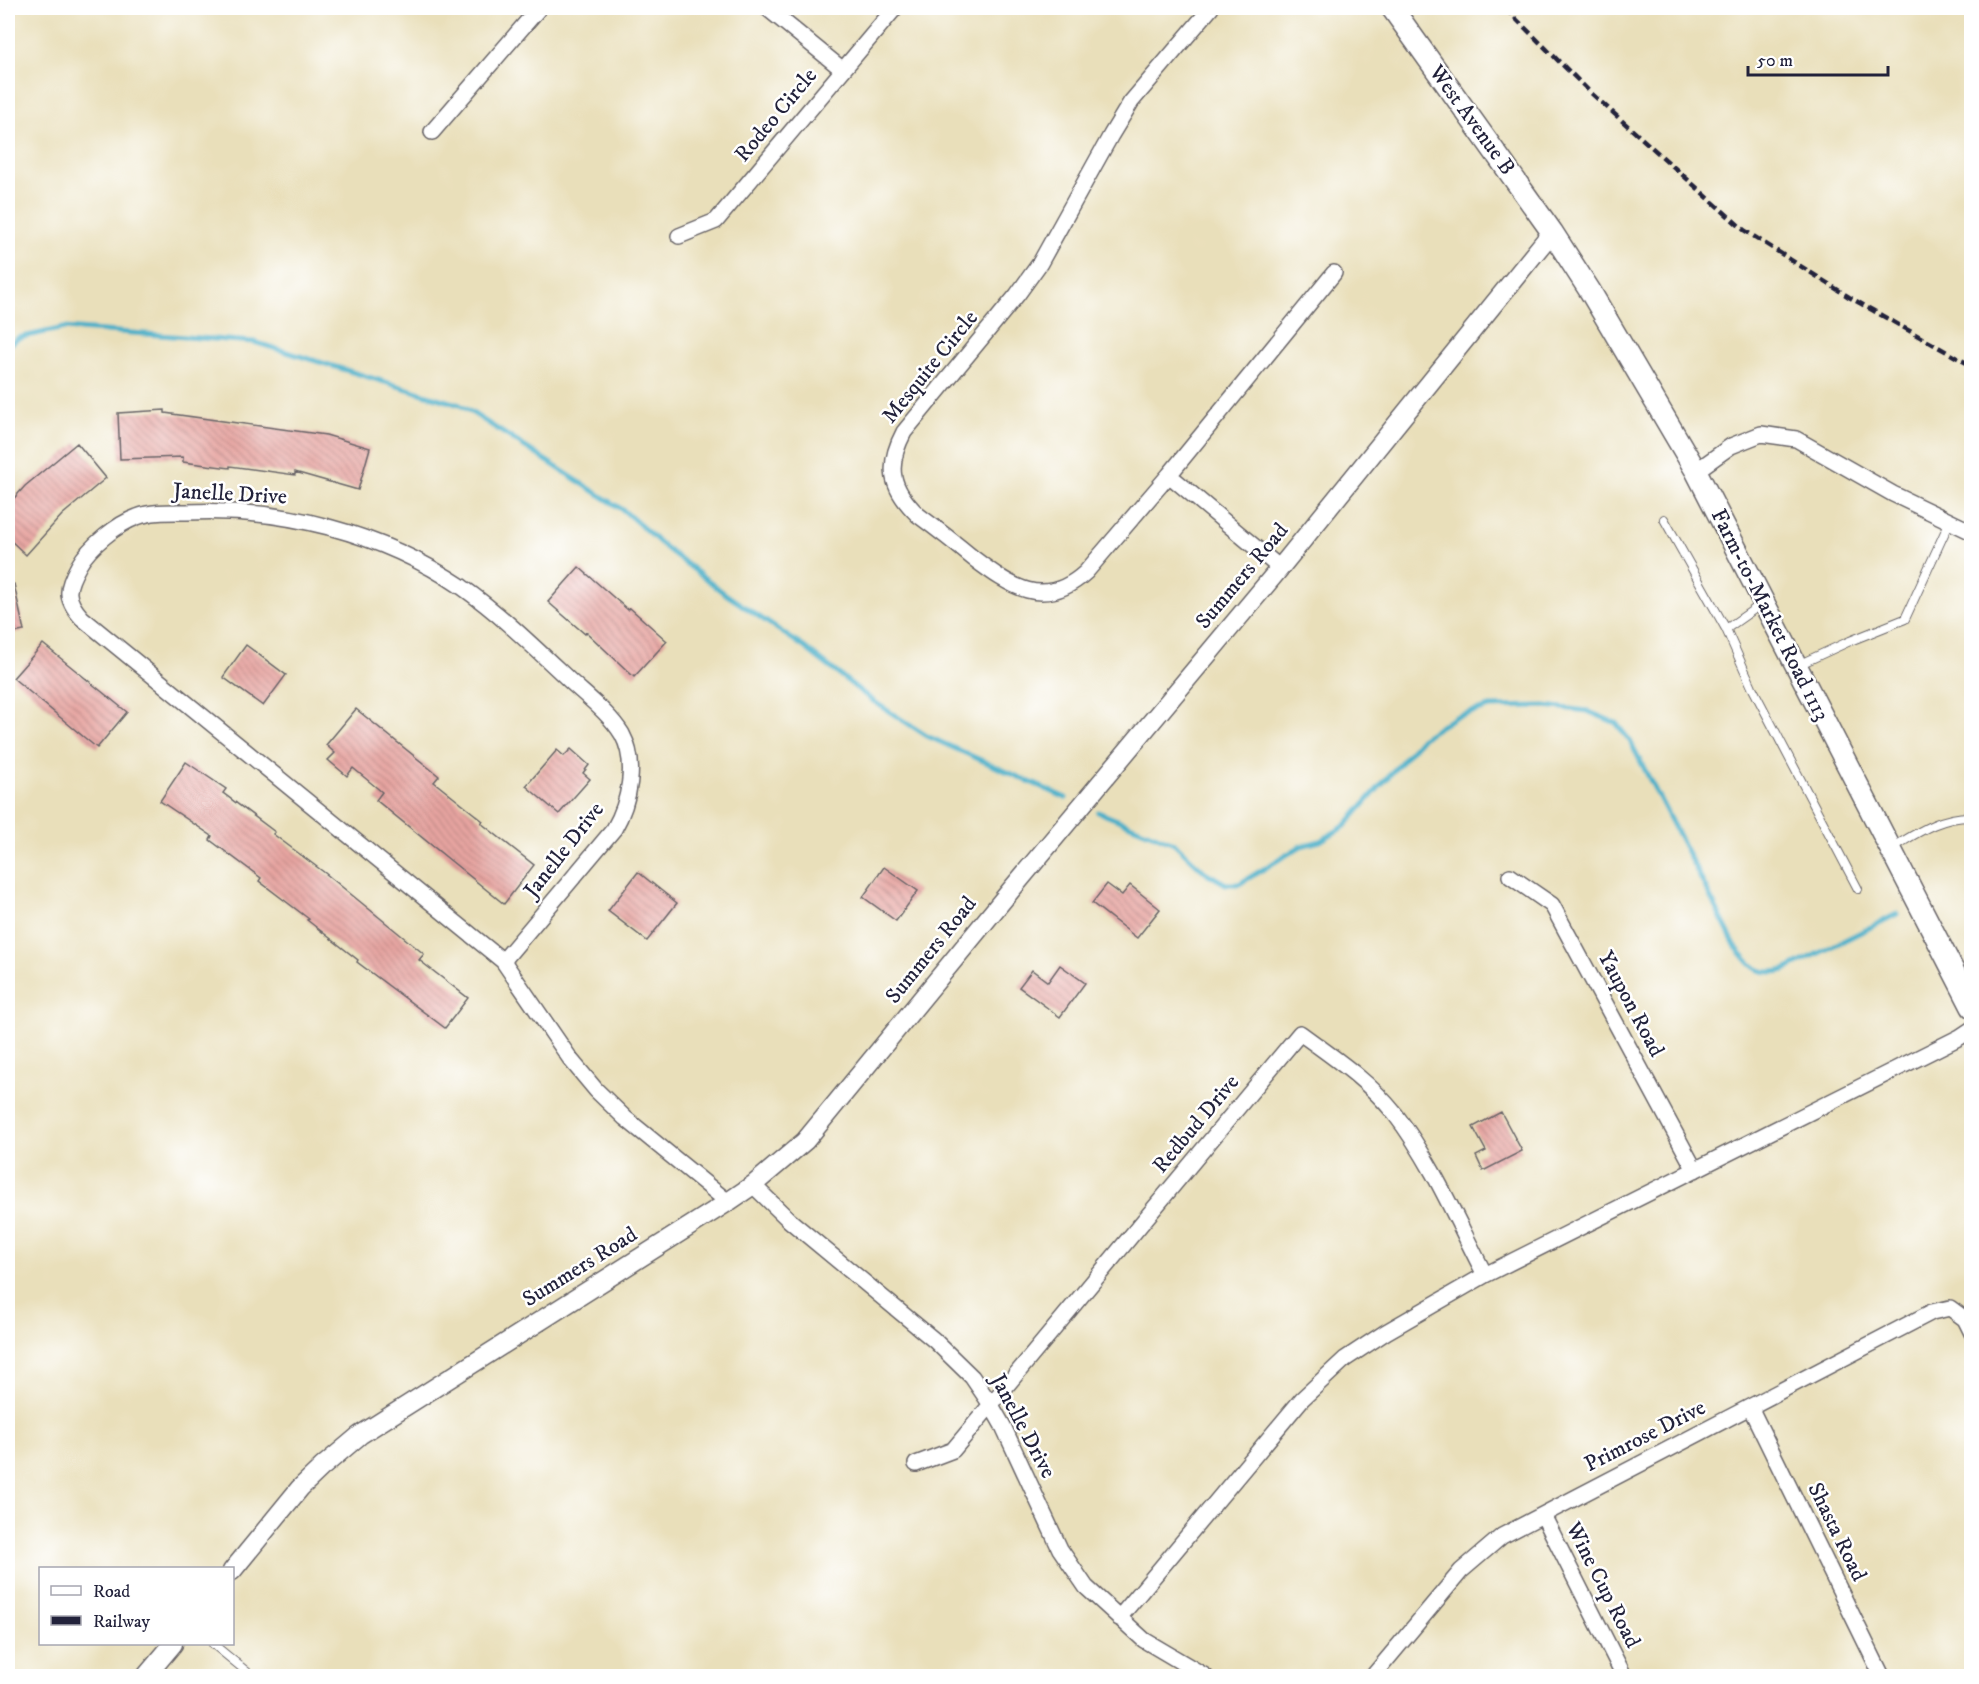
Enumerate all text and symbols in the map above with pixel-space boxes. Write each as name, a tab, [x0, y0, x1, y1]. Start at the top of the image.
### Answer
scale bar	[1748, 39, 1888, 77]
text: 50 m	[1757, 50, 1793, 72]
street label: West Avenue B	[1422, 59, 1521, 180]
street label: Rodeo Circle	[729, 63, 823, 167]
street label: Mesquite Circle	[876, 305, 984, 429]
street label: Janelle Drive	[170, 477, 288, 510]
street label: Farm-to-Market Road 1113	[1705, 504, 1835, 726]
street label: Summers Road	[1190, 517, 1294, 635]
street label: Janelle Drive	[517, 797, 610, 905]
street label: Summers Road	[880, 891, 982, 1009]
street label: Yaupon Road	[1592, 946, 1670, 1062]
street label: Redbud Drive	[1147, 1069, 1245, 1179]
street label: Summers Road	[518, 1221, 642, 1313]
street label: Janelle Drive	[983, 1367, 1062, 1483]
street label: Primrose Drive	[1580, 1394, 1710, 1478]
street label: Shasta Road	[1802, 1478, 1872, 1586]
street label: Wine Cup Road	[1559, 1517, 1646, 1652]
legend	[39, 1567, 234, 1645]
text: Road	[93, 1581, 130, 1603]
text: Railway	[93, 1611, 151, 1633]

